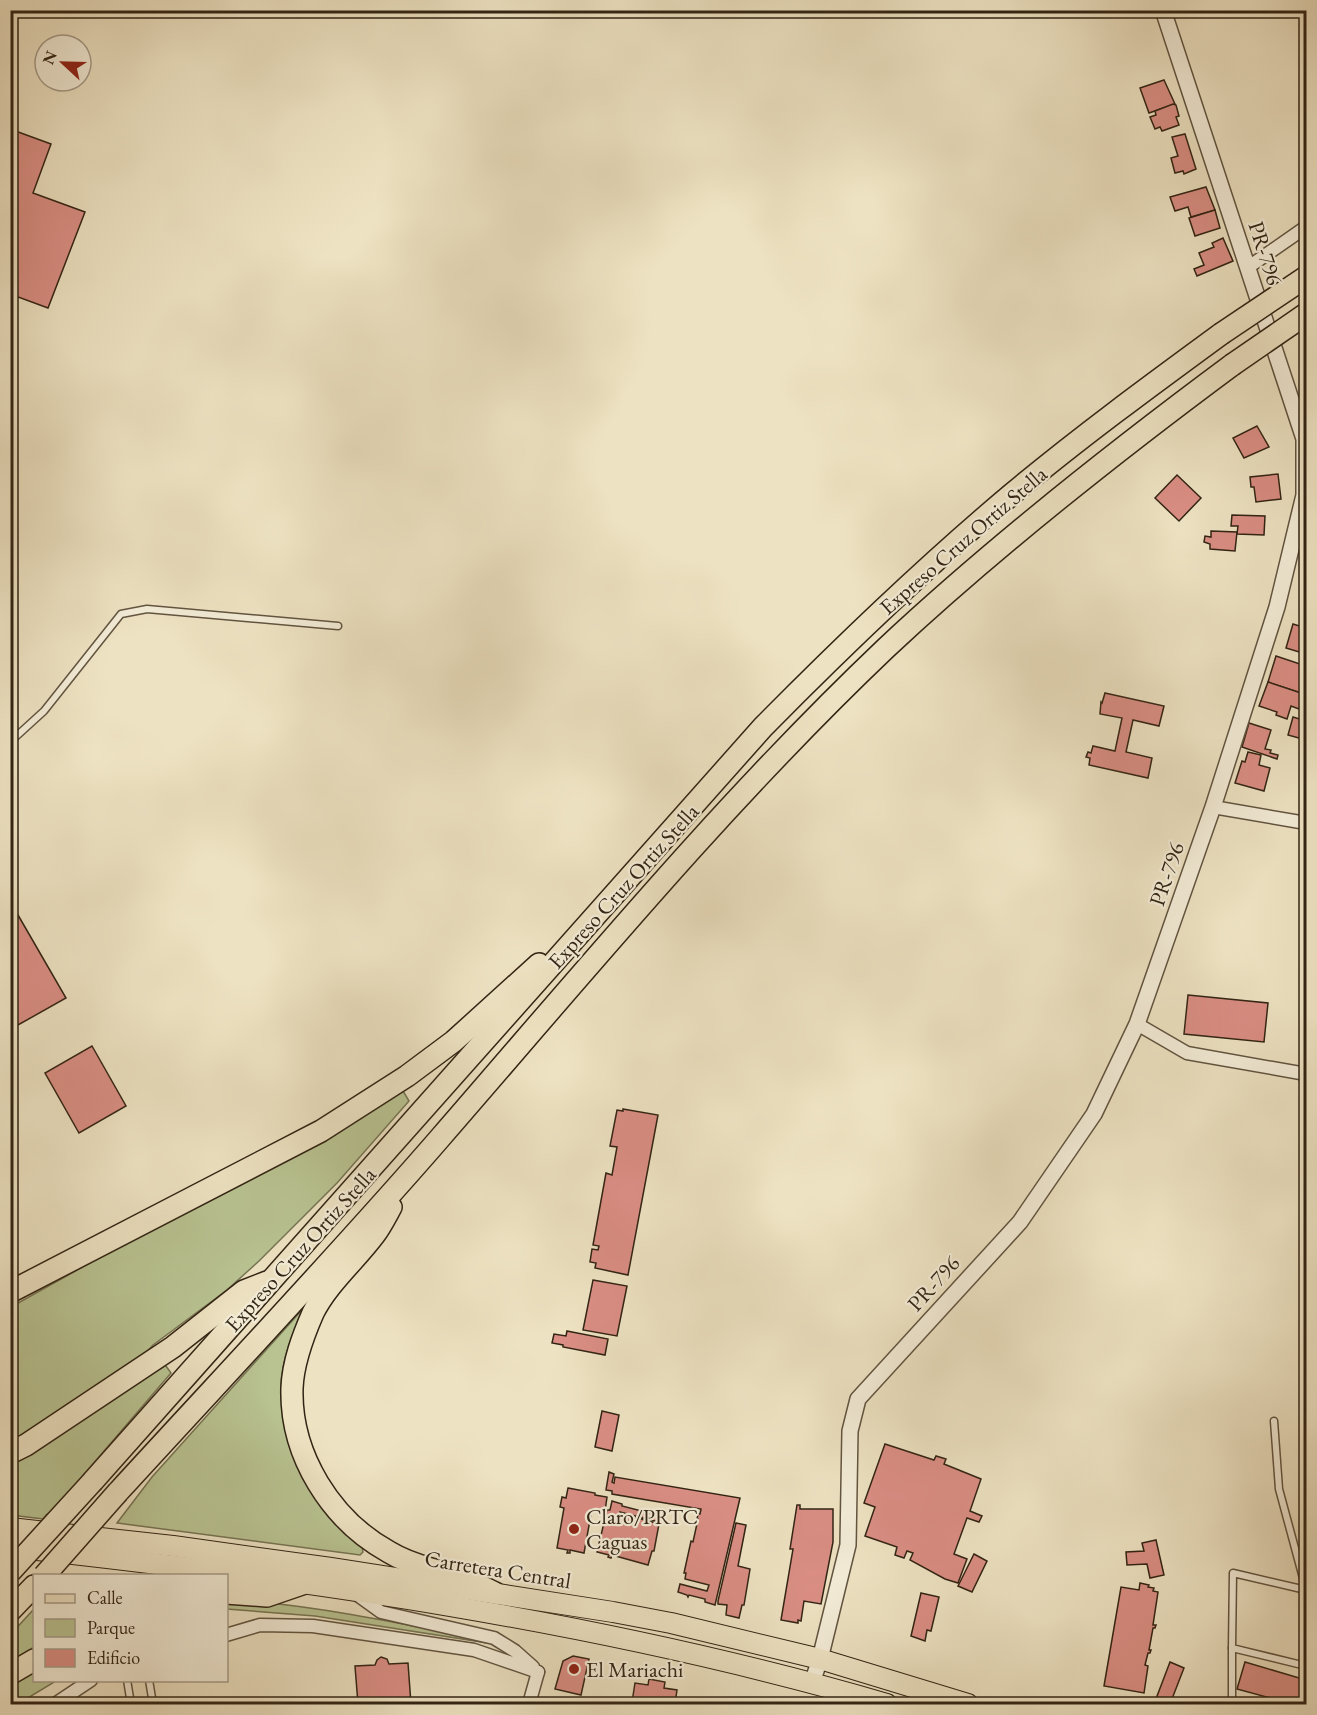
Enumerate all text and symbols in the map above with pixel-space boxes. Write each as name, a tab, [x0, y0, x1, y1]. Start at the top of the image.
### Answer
north arrow	[33, 33, 93, 93]
text: N	[37, 48, 62, 68]
street label: PR-796	[1242, 218, 1290, 289]
street label: Expreso Cruz Ortiz Stella	[873, 459, 1053, 621]
street label: Expreso Cruz Ortiz Stella	[541, 797, 706, 975]
street label: PR-796	[1142, 838, 1191, 910]
street label: Expreso Cruz Ortiz Stella	[218, 1160, 383, 1338]
street label: PR-796	[901, 1249, 966, 1317]
place label: Claro/PRTC Caguas	[586, 1502, 698, 1556]
marker: Claro/PRTC Caguas	[567, 1522, 581, 1536]
street label: Carretera Central	[423, 1544, 573, 1595]
legend	[33, 1574, 228, 1682]
text: Calle	[87, 1586, 123, 1609]
text: Parque	[87, 1616, 135, 1639]
text: Edificio	[87, 1646, 140, 1669]
place label: El Mariachi	[586, 1655, 683, 1684]
marker: El Mariachi	[567, 1662, 581, 1676]

